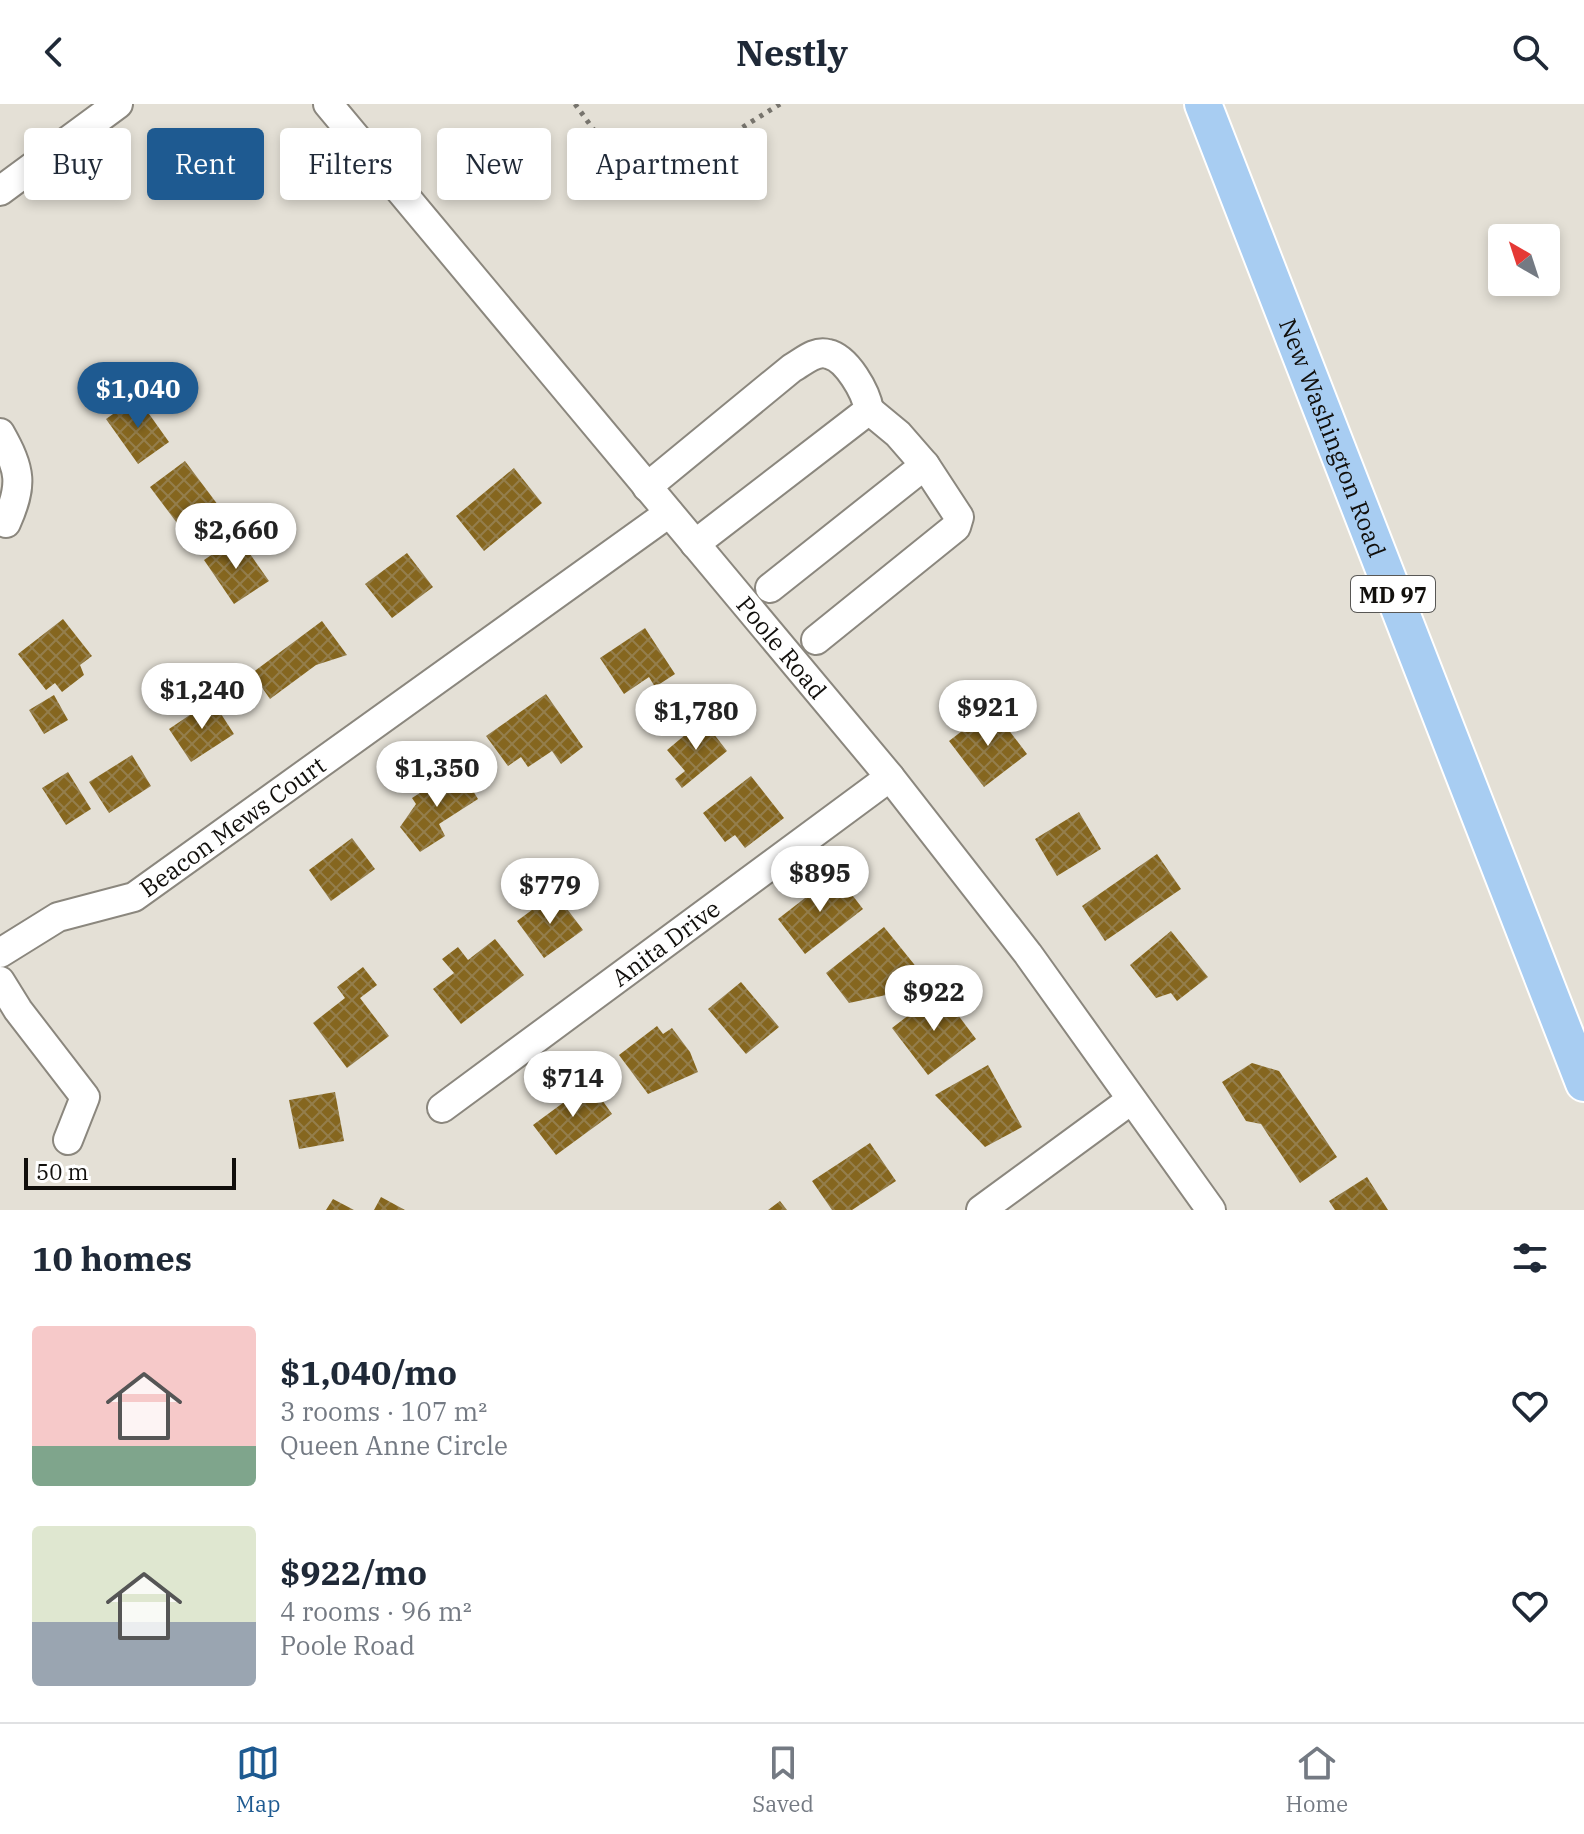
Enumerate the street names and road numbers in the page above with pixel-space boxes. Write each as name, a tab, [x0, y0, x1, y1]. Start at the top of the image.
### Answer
street label: New Washington Road	[1272, 314, 1394, 562]
road number: MD 97	[1351, 576, 1435, 612]
street label: Poole Road	[730, 589, 834, 706]
street label: Beacon Mews Court	[133, 749, 332, 904]
street label: Anita Drive	[605, 892, 726, 993]

